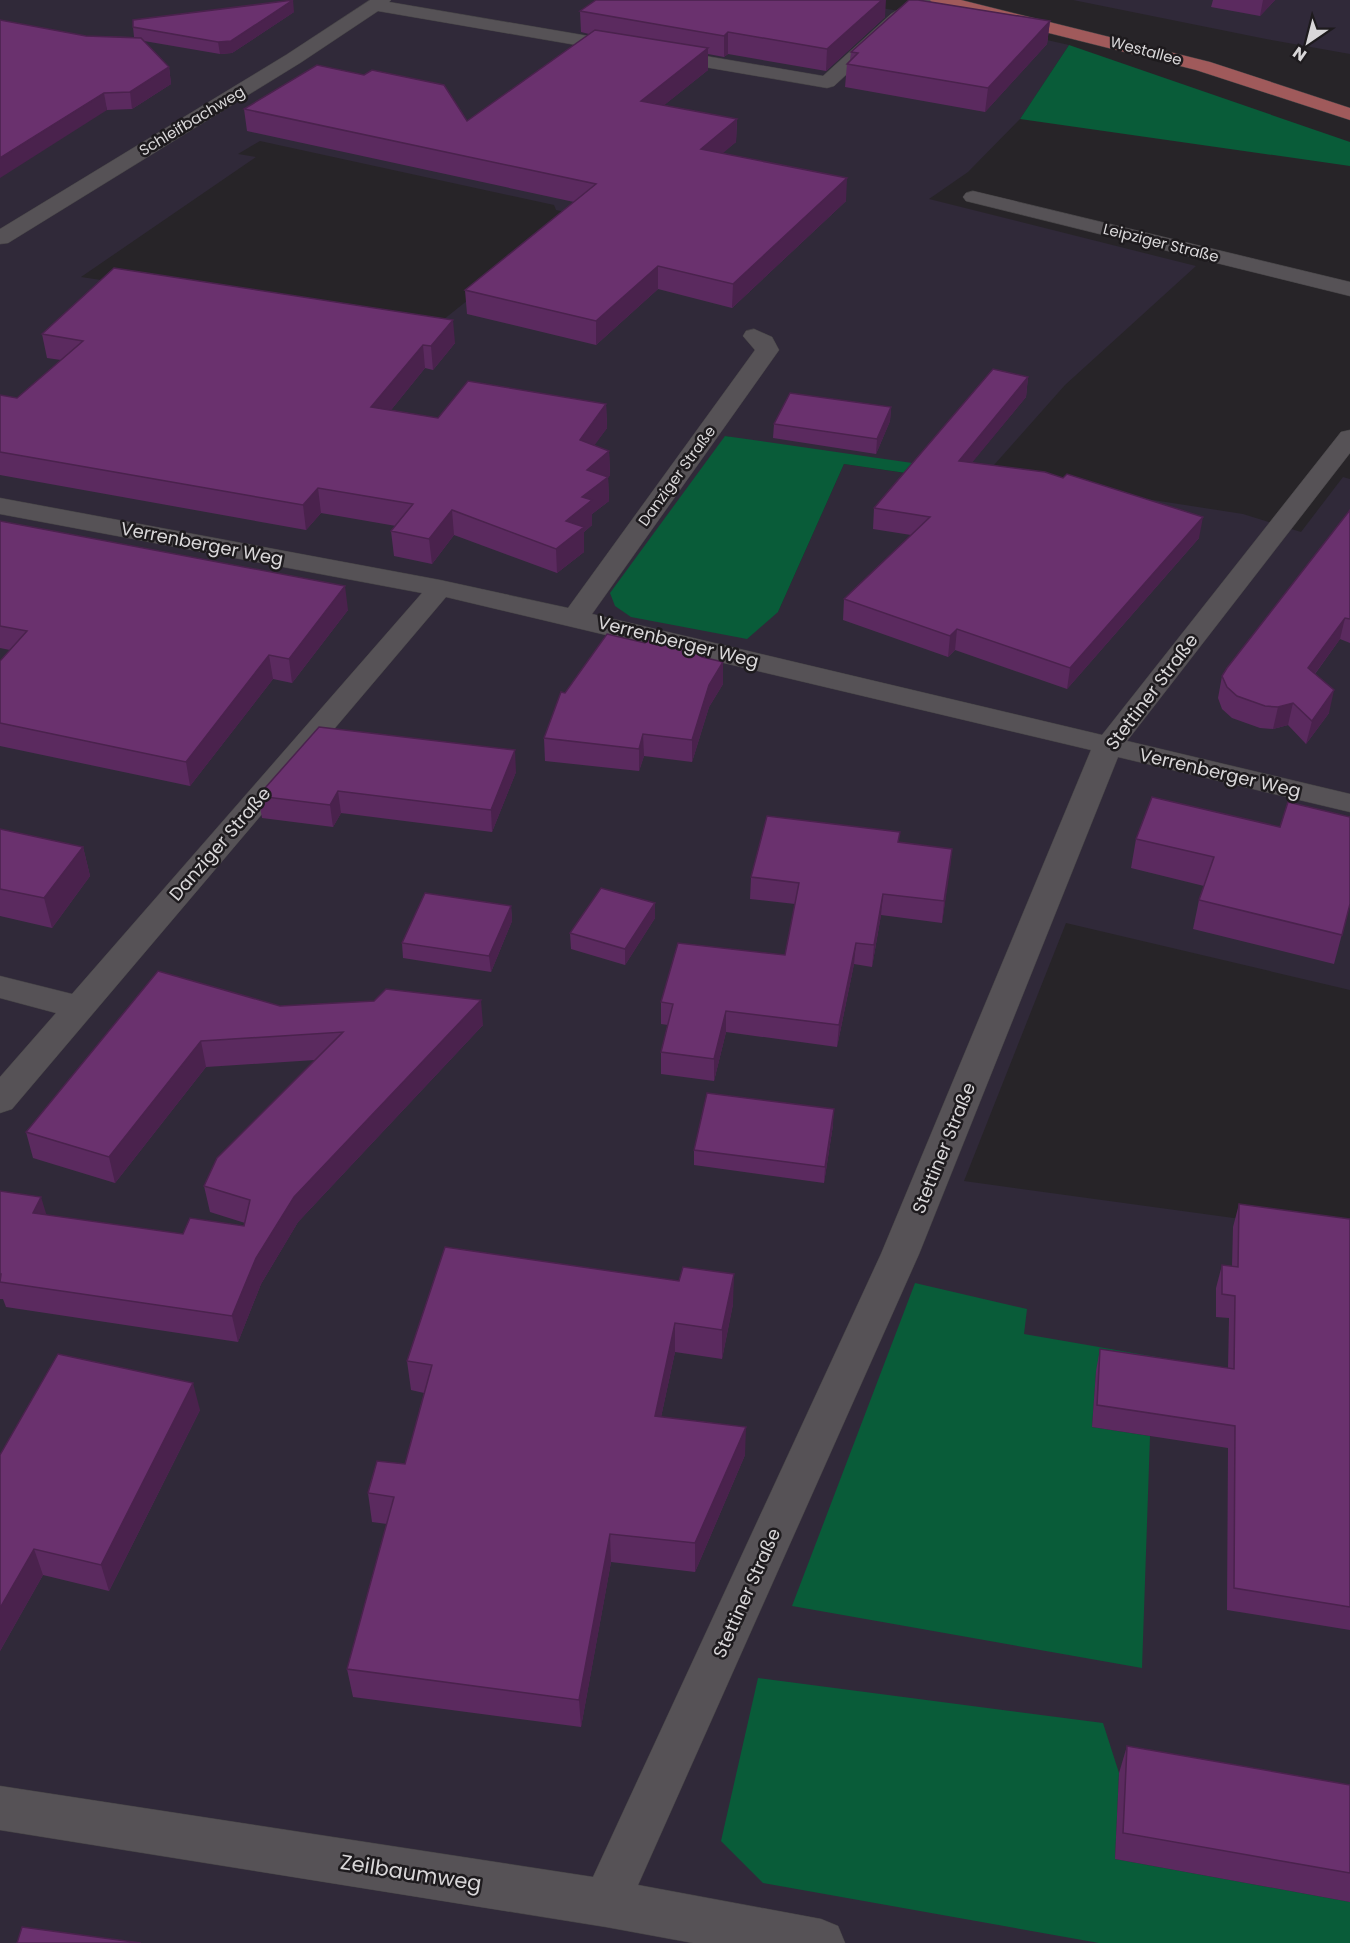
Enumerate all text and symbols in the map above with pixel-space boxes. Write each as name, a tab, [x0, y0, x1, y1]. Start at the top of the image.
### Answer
north arrow	[1278, 12, 1338, 72]
street label: Westallee	[1108, 31, 1184, 70]
text: N	[1288, 41, 1311, 67]
street label: Schleifbachweg	[135, 81, 249, 160]
street label: Leipziger Straße	[1101, 218, 1221, 267]
street label: Danziger Straße	[633, 421, 720, 530]
street label: Verrenberger Weg	[119, 515, 286, 572]
street label: Verrenberger Weg	[595, 609, 761, 674]
street label: Stettiner Straße	[1100, 628, 1204, 755]
street label: Verrenberger Weg	[1137, 742, 1303, 803]
street label: Danziger Straße	[163, 781, 276, 906]
street label: Stettiner Straße	[906, 1078, 981, 1217]
street label: Stettiner Straße	[707, 1524, 786, 1662]
street label: Zeilbaumweg	[338, 1847, 484, 1898]

